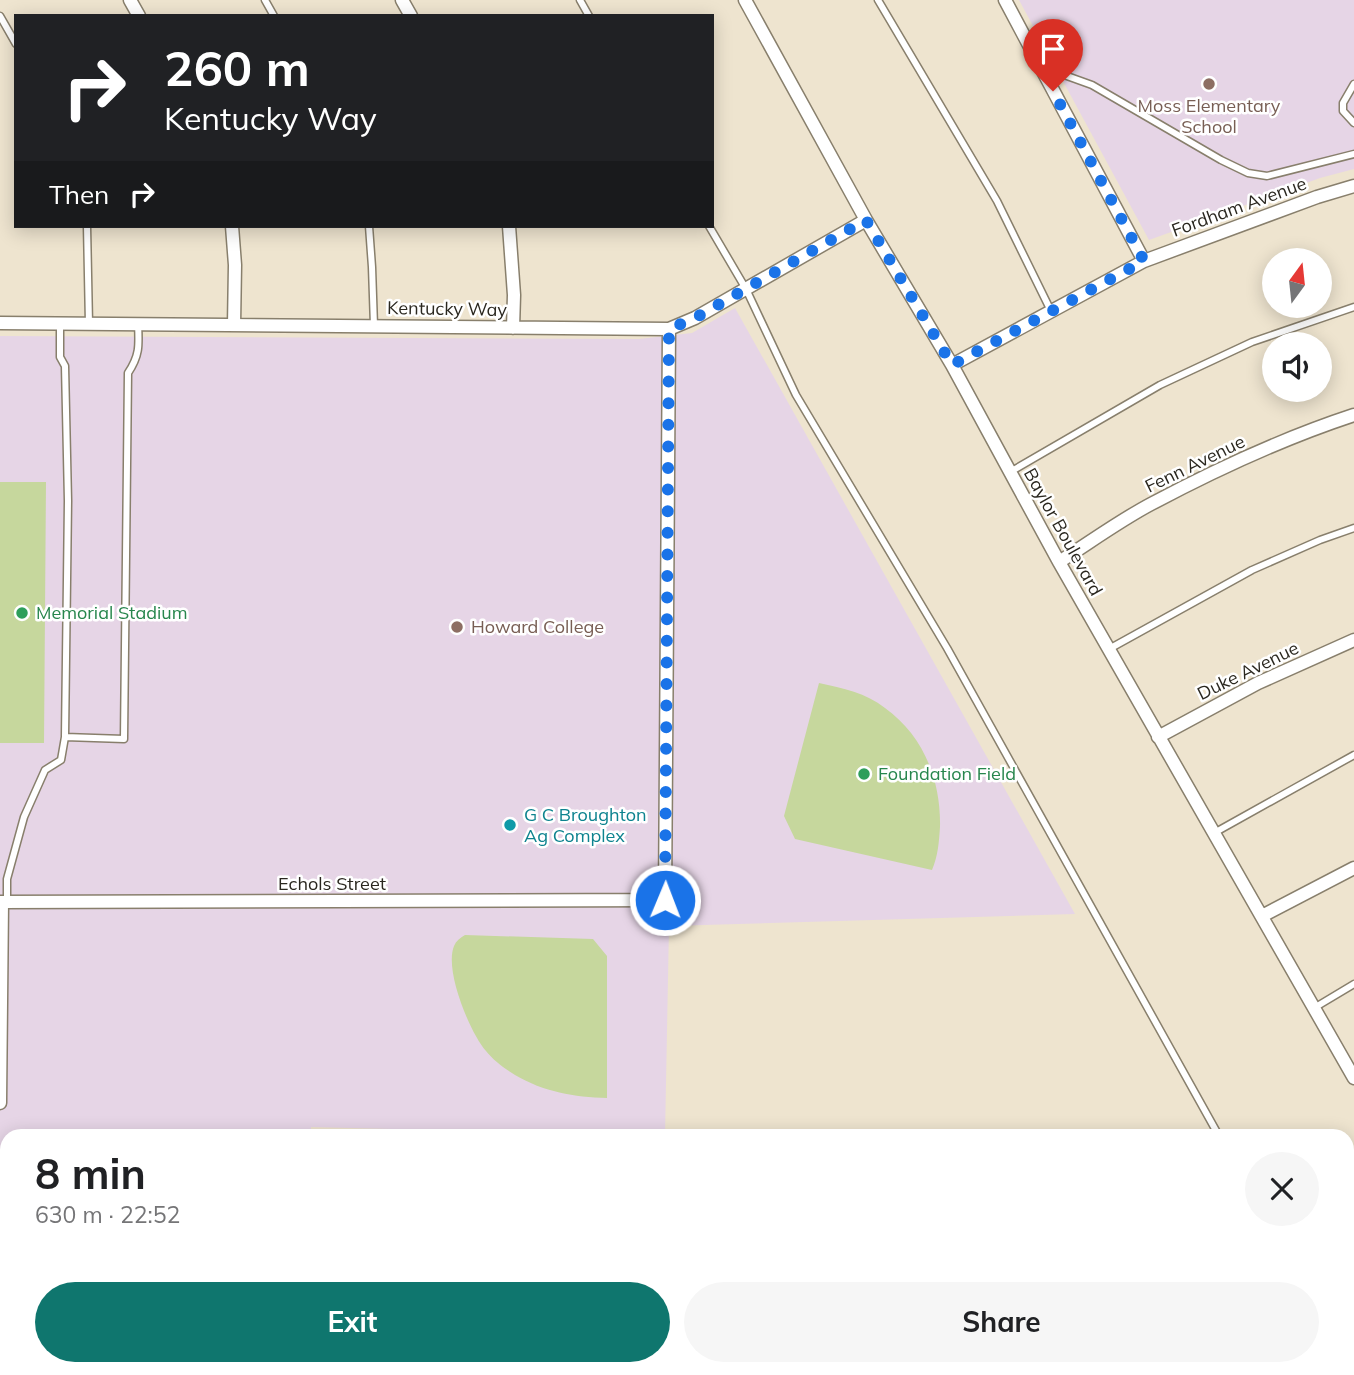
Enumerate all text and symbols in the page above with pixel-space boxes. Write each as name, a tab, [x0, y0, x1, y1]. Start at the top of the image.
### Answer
pin	[1023, 19, 1083, 91]
icon: arrive	[1034, 30, 1072, 68]
text: 260 m	[164, 37, 310, 98]
icon: right	[49, 42, 140, 133]
marker: Moss Elementary School	[1201, 76, 1217, 92]
place label: Moss Elementary School	[1138, 94, 1281, 138]
text: Kentucky Way	[164, 98, 377, 138]
street label: Fordham Avenue	[1168, 171, 1309, 242]
icon: right	[123, 175, 161, 213]
text: Then	[49, 178, 109, 211]
north arrow	[1262, 248, 1332, 318]
map controls	[1262, 248, 1332, 402]
street label: Kentucky Way	[387, 296, 507, 321]
button: sound	[1262, 332, 1332, 402]
street label: Fenn Avenue	[1141, 430, 1248, 498]
street label: Baylor Boulevard	[1019, 464, 1108, 600]
place label: Memorial Stadium	[36, 601, 187, 624]
marker: Memorial Stadium	[14, 605, 30, 621]
place label: Howard College	[471, 615, 604, 638]
marker: Howard College	[449, 619, 465, 635]
street label: Duke Avenue	[1193, 636, 1302, 705]
place label: Foundation Field	[878, 762, 1016, 785]
marker: Foundation Field	[856, 766, 872, 782]
place label: G C Broughton Ag Complex	[524, 803, 647, 847]
marker: G C Broughton Ag Complex	[502, 817, 518, 833]
position arrow	[628, 863, 702, 937]
street label: Echols Street	[278, 872, 386, 895]
text: 8 min	[35, 1147, 146, 1200]
button: close	[1245, 1152, 1319, 1226]
text: 630 m · 22:52	[35, 1200, 180, 1229]
button: Exit	[35, 1282, 670, 1362]
button: Share	[684, 1282, 1319, 1362]

